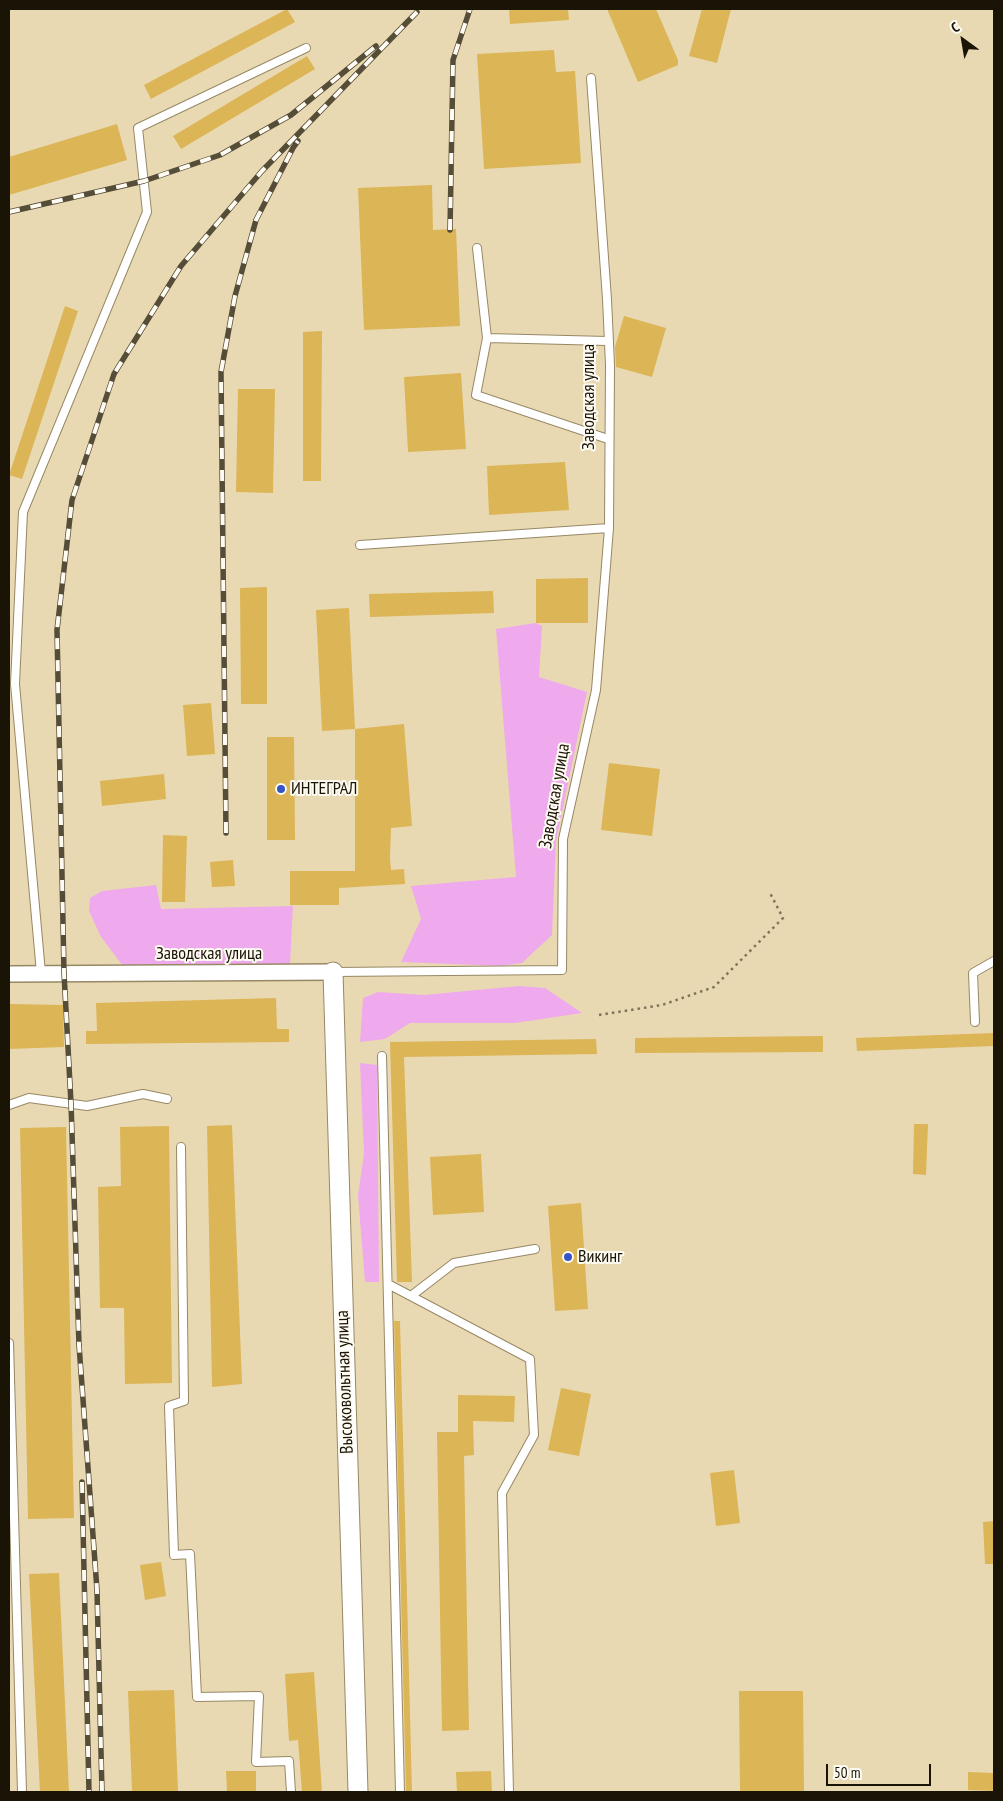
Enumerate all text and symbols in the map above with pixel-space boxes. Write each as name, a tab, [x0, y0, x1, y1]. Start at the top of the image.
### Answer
north arrow	[938, 15, 988, 65]
text: С	[948, 18, 963, 37]
street label: Заводская улица	[578, 344, 600, 450]
street label: Заводская улица	[535, 742, 575, 850]
place label: ИНТЕГРАЛ	[291, 778, 357, 800]
marker: ИНТЕГРАЛ	[275, 783, 287, 795]
street label: Заводская улица	[156, 943, 262, 965]
place label: Викинг	[578, 1246, 622, 1268]
marker: Викинг	[562, 1251, 574, 1263]
street label: Высоковольтная улица	[332, 1310, 358, 1454]
scale bar	[828, 1754, 933, 1786]
text: 50 m	[834, 1763, 860, 1782]

